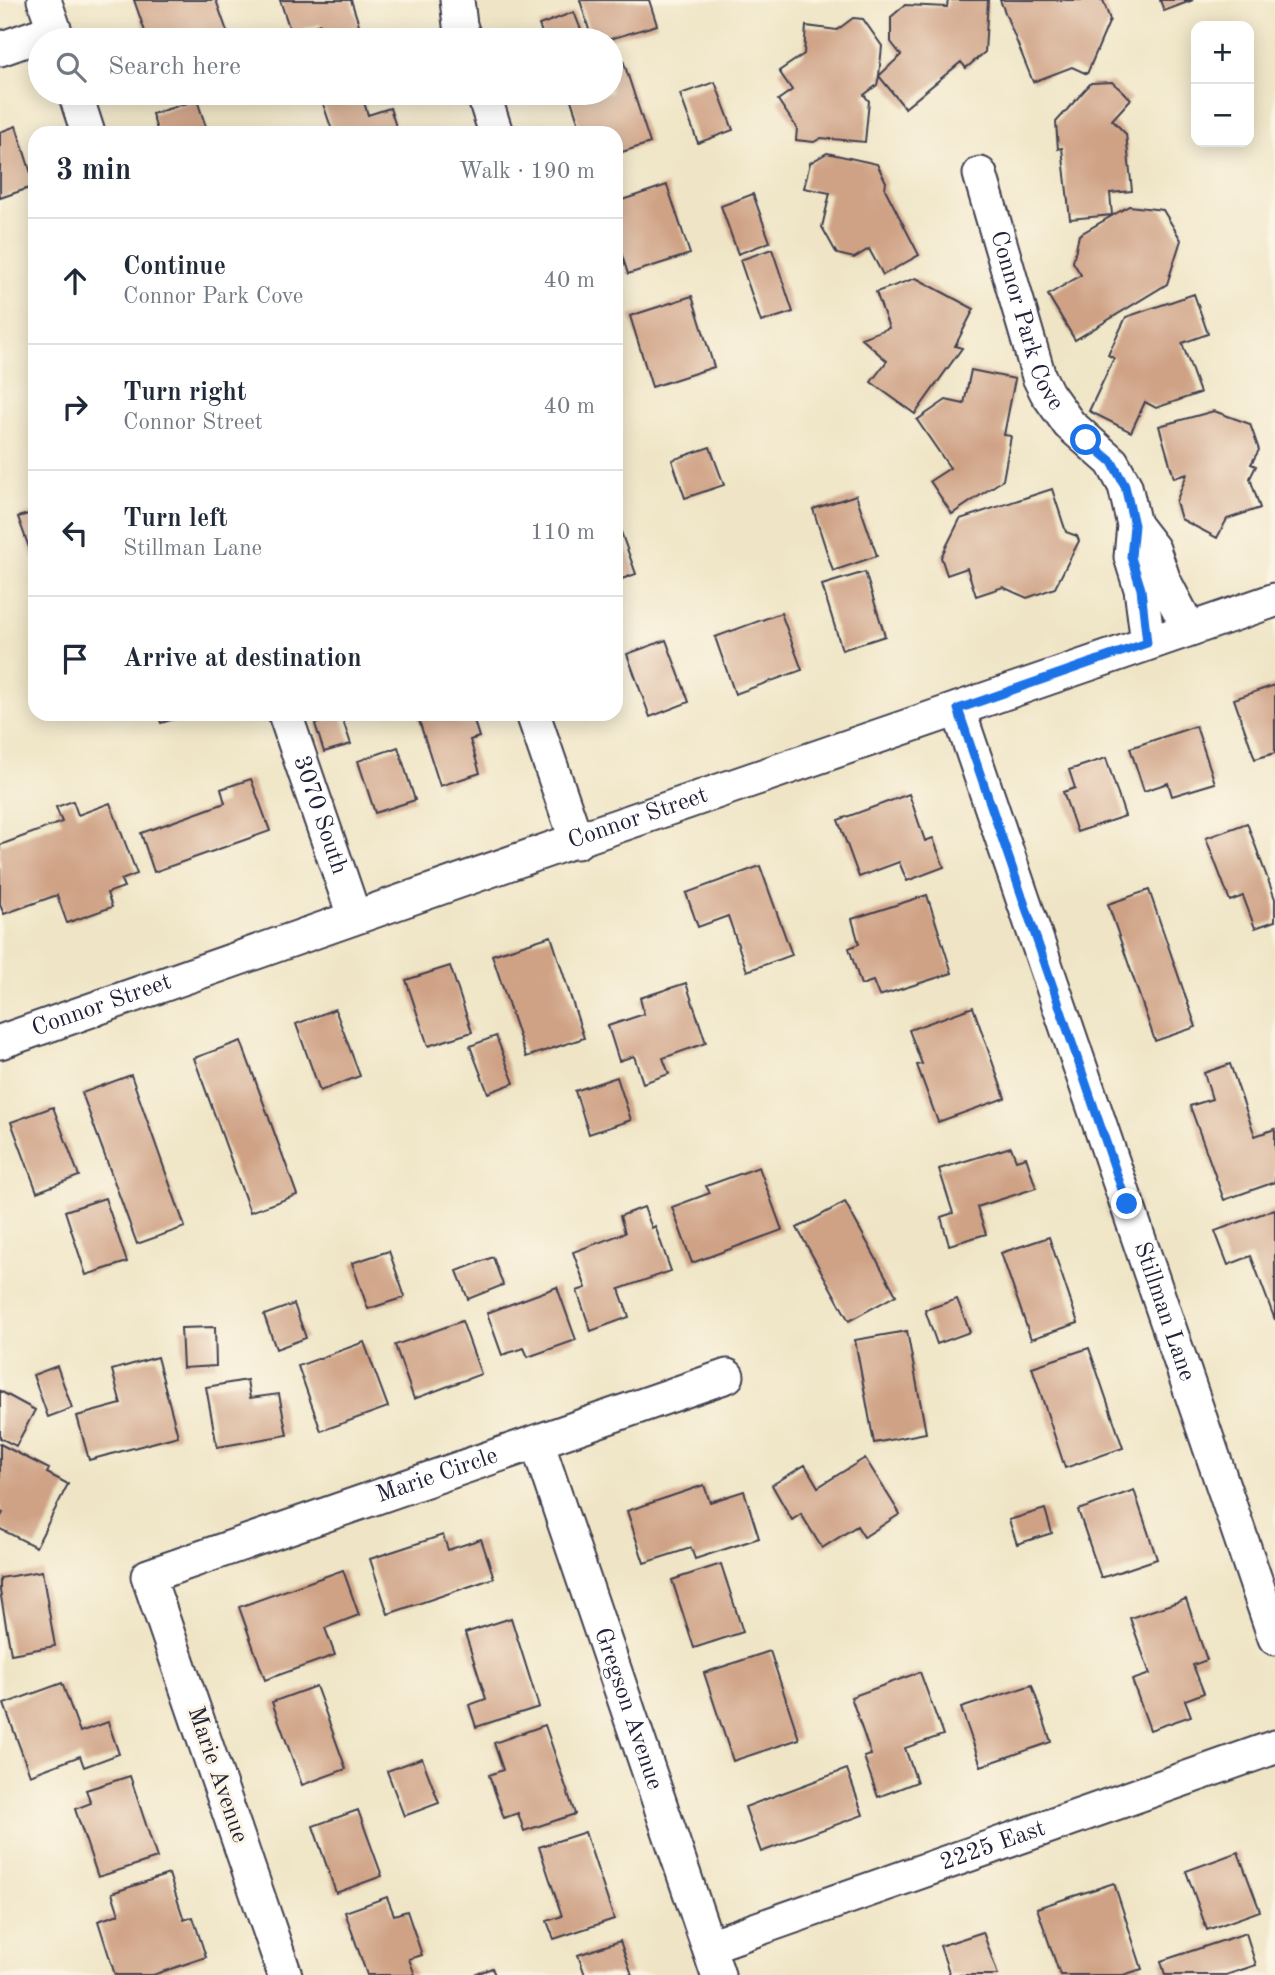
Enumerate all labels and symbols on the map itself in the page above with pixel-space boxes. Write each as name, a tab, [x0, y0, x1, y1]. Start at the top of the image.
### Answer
street label: Connor Park Cove	[985, 228, 1068, 415]
route start	[1070, 424, 1101, 455]
street label: 3070 South	[288, 753, 351, 878]
street label: Connor Street	[565, 784, 711, 854]
street label: Connor Street	[29, 970, 175, 1042]
route end	[1111, 1188, 1142, 1219]
street label: Stillman Lane	[1129, 1239, 1199, 1385]
street label: Marie Circle	[374, 1444, 501, 1508]
street label: Gregson Avenue	[589, 1625, 666, 1793]
street label: Marie Avenue	[182, 1704, 252, 1846]
street label: 2225 East	[937, 1817, 1049, 1876]

